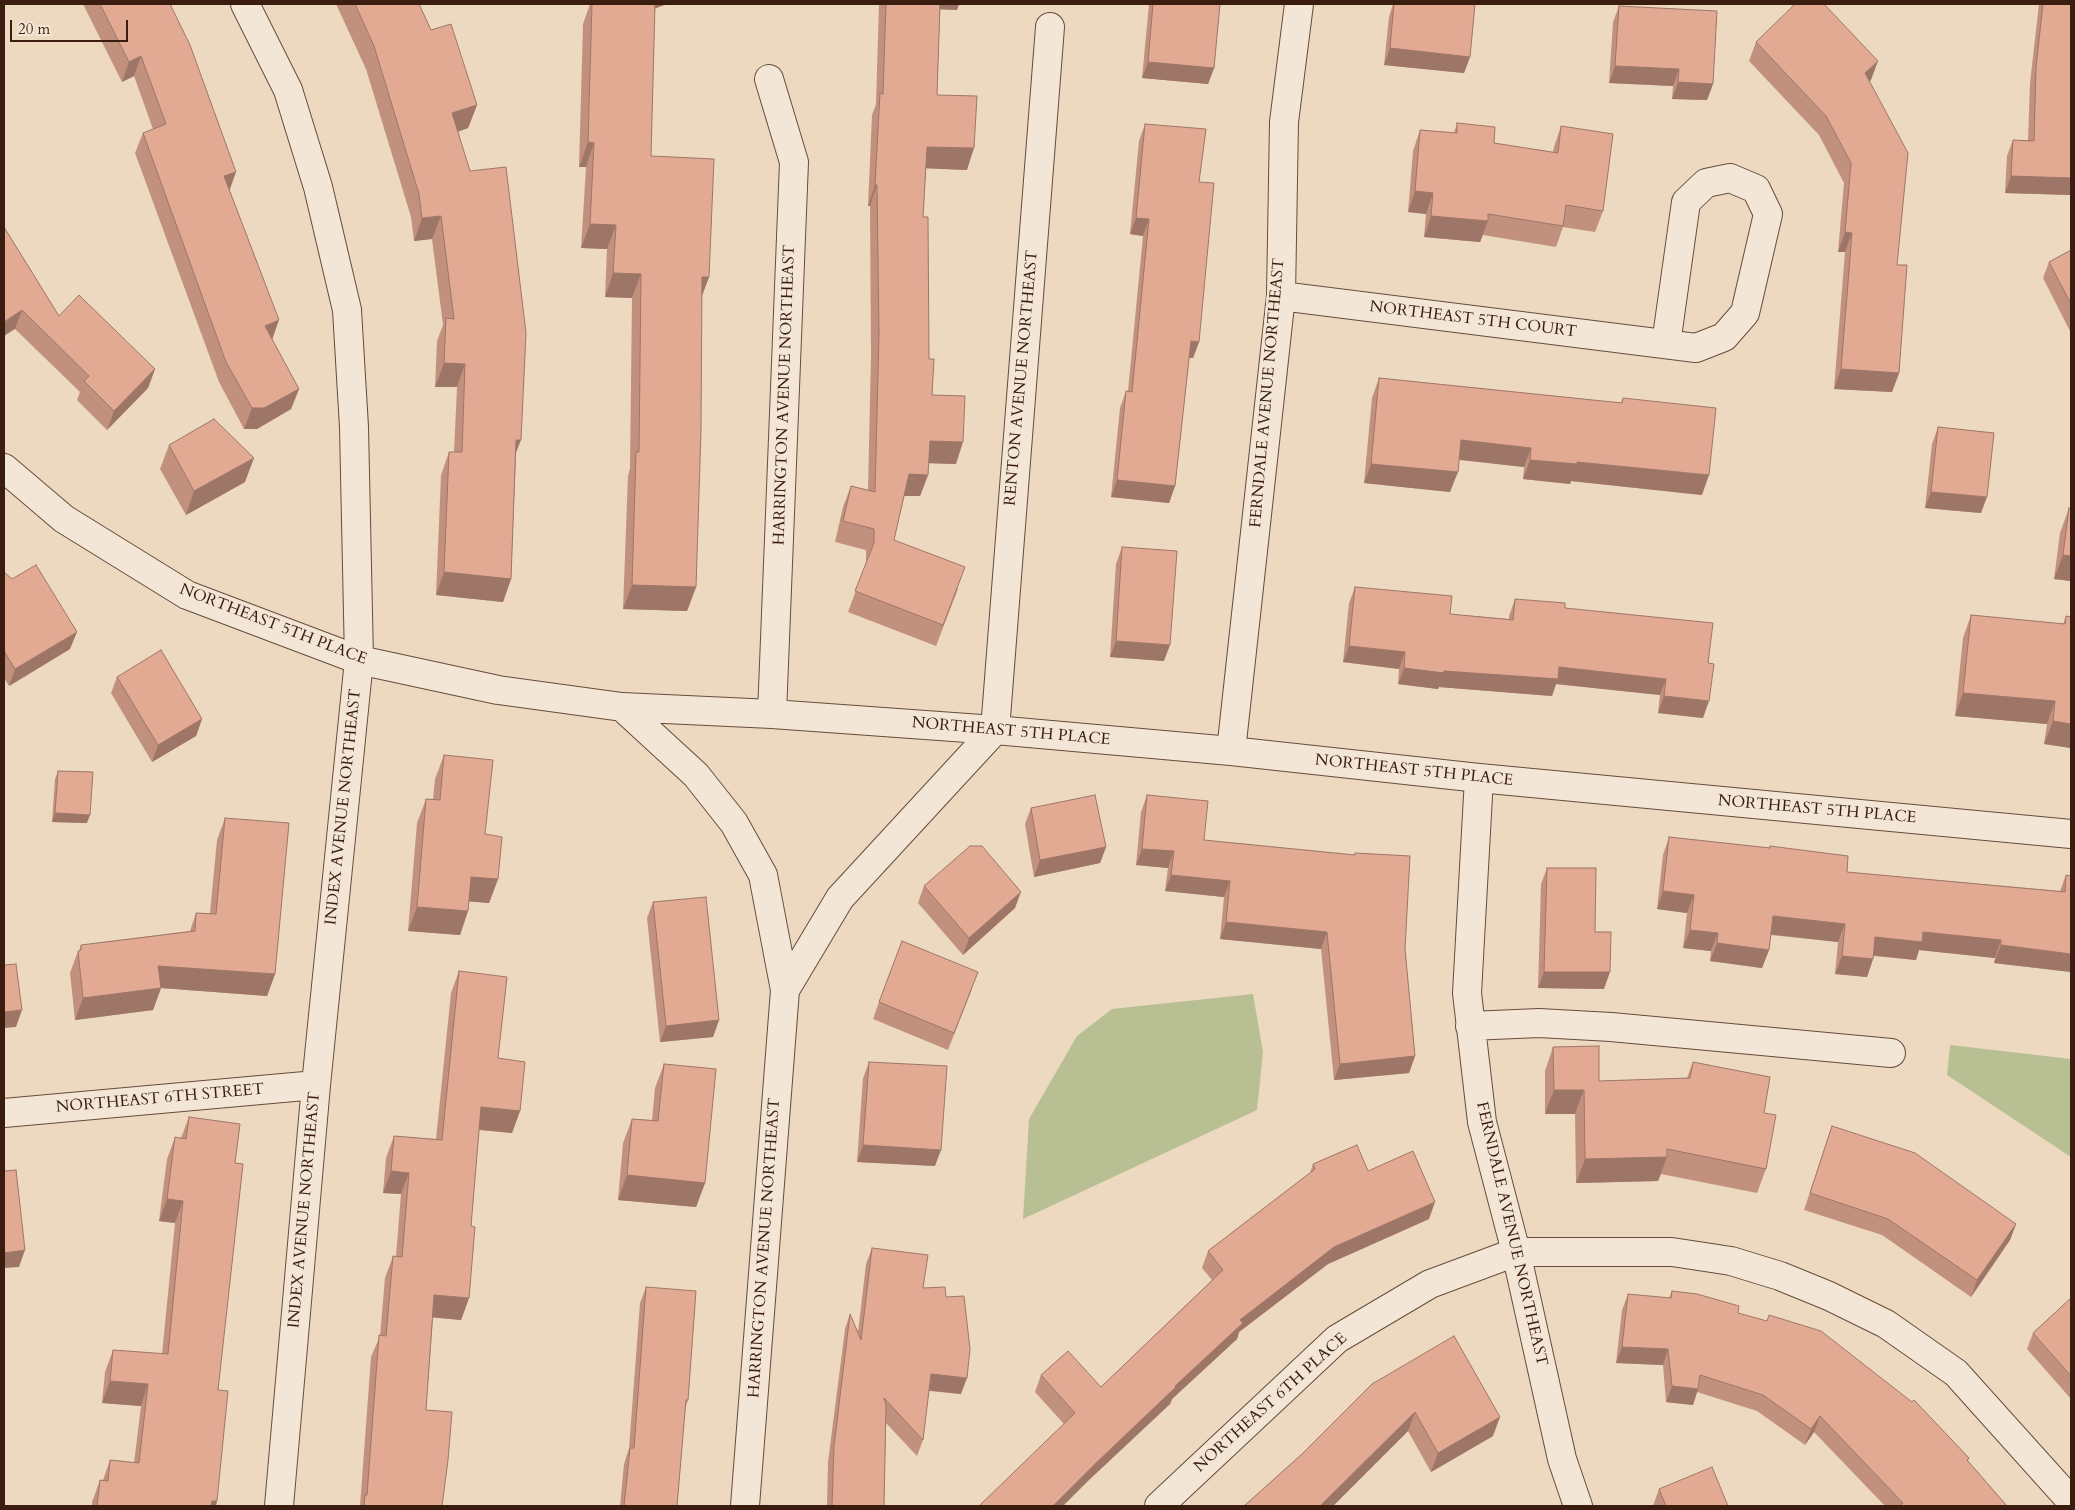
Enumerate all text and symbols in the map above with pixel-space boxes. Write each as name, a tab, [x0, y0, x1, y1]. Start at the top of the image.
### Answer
scale bar	[12, 10, 130, 42]
text: 20 m	[18, 19, 50, 39]
street label: HARRINGTON AVENUE NORTHEAST	[770, 244, 800, 546]
street label: RENTON AVENUE NORTHEAST	[1001, 249, 1043, 507]
street label: FERNDALE AVENUE NORTHEAST	[1247, 257, 1289, 529]
street label: NORTHEAST 5TH COURT	[1368, 298, 1578, 342]
street label: NORTHEAST 5TH PLACE	[177, 580, 369, 670]
street label: INDEX AVENUE NORTHEAST	[322, 688, 366, 926]
street label: NORTHEAST 5TH PLACE	[911, 714, 1111, 750]
street label: NORTHEAST 5TH PLACE	[1314, 751, 1514, 791]
street label: NORTHEAST 5TH PLACE	[1717, 792, 1917, 828]
street label: NORTHEAST 6TH STREET	[55, 1080, 265, 1118]
street label: INDEX AVENUE NORTHEAST	[285, 1091, 325, 1329]
street label: HARRINGTON AVENUE NORTHEAST	[745, 1097, 785, 1399]
street label: FERNDALE AVENUE NORTHEAST	[1471, 1100, 1551, 1368]
street label: NORTHEAST 6TH PLACE	[1191, 1329, 1351, 1477]

